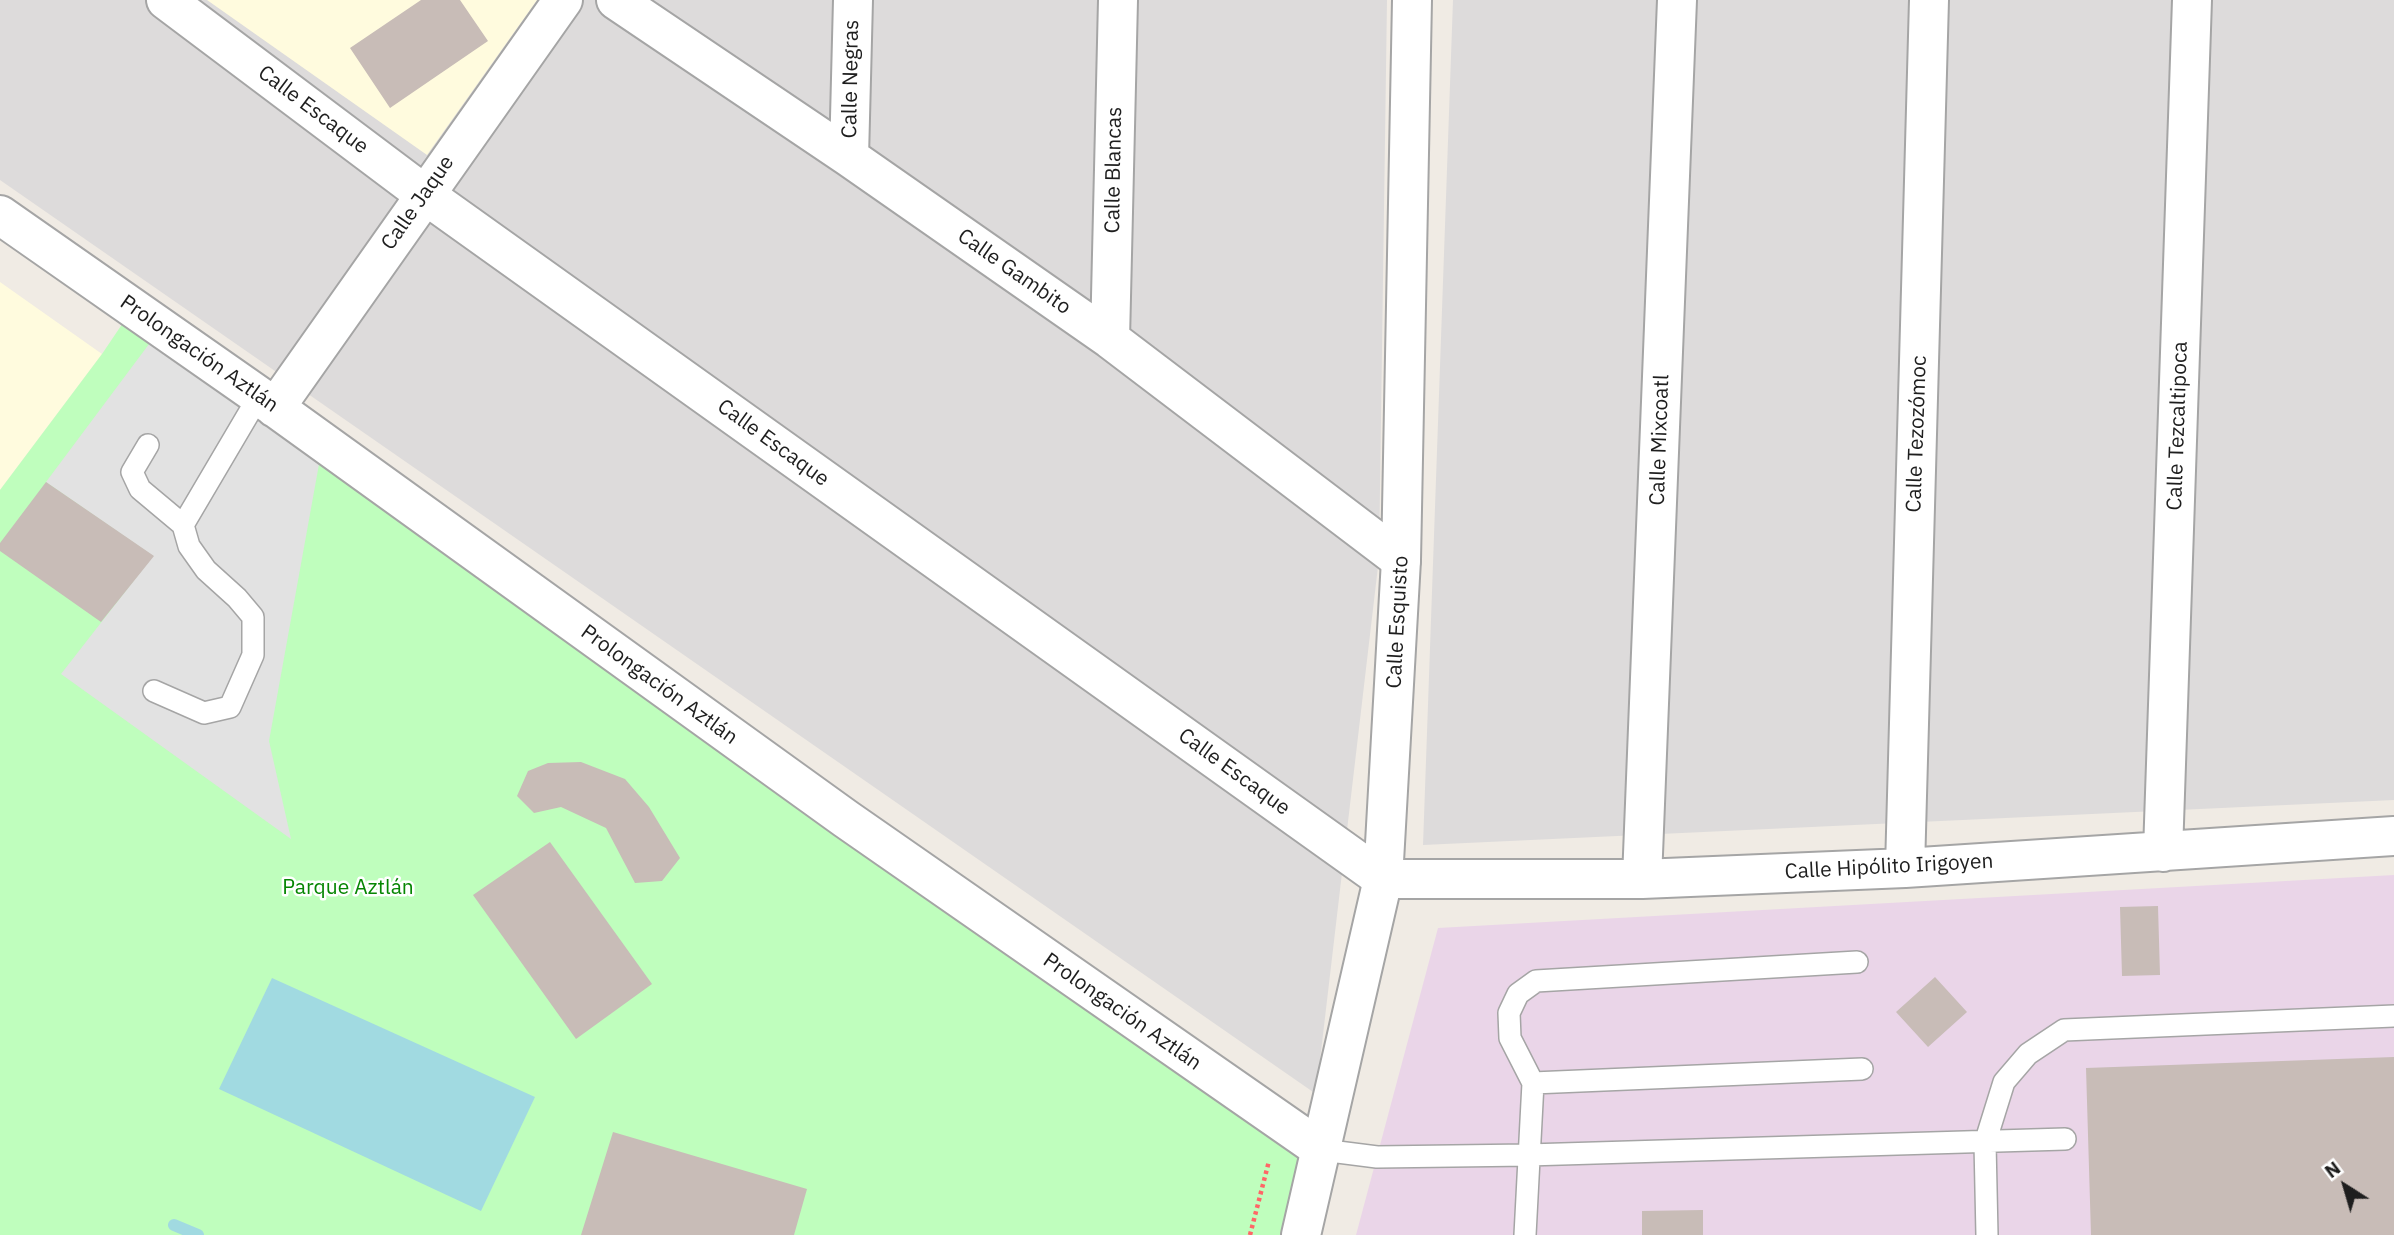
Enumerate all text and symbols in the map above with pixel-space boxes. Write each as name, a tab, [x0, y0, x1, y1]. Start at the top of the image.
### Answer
street label: Calle Negras	[837, 19, 865, 139]
street label: Calle Escaque	[253, 60, 373, 160]
street label: Calle Blancas	[1100, 106, 1128, 234]
street label: Calle Jaque	[376, 151, 460, 255]
street label: Calle Gambito	[952, 224, 1076, 320]
street label: Prolongación Aztlán	[115, 290, 283, 418]
street label: Calle Tezcaltipoca	[2162, 341, 2194, 511]
street label: Calle Tezozómoc	[1902, 355, 1932, 513]
street label: Calle Mixcoatl	[1645, 374, 1675, 506]
street label: Calle Escaque	[712, 394, 834, 492]
street label: Calle Esquisto	[1382, 555, 1414, 689]
street label: Prolongación Aztlán	[576, 620, 742, 750]
street label: Calle Escaque	[1173, 723, 1295, 821]
street label: Calle Hipólito Irigoyen	[1784, 849, 1994, 885]
park label: Parque Aztlán	[282, 875, 414, 901]
street label: Prolongación Aztlán	[1038, 948, 1206, 1076]
north arrow	[2310, 1151, 2380, 1221]
text: N	[2320, 1156, 2345, 1183]

